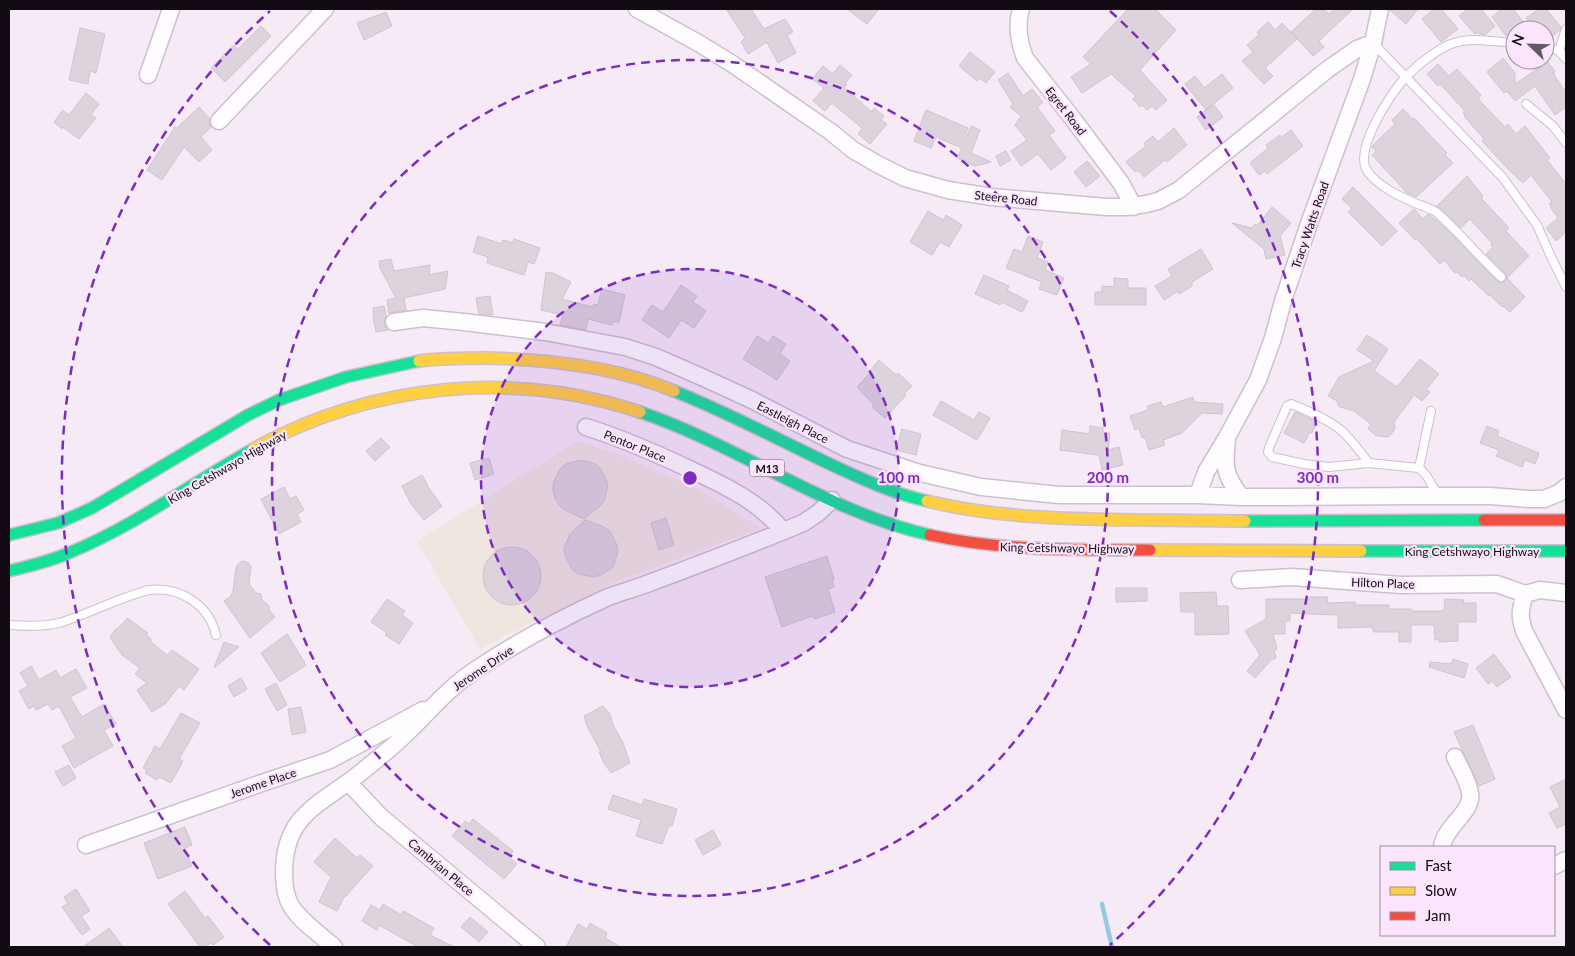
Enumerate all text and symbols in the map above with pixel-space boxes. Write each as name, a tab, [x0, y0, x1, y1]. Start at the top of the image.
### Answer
north arrow	[1505, 20, 1555, 70]
text: N	[1508, 31, 1528, 48]
street label: Egret Road	[1042, 84, 1090, 138]
street label: Tracy Watts Road	[1288, 179, 1332, 271]
street label: Steere Road	[974, 187, 1038, 209]
street label: Eastleigh Place	[755, 398, 831, 446]
street label: King Cetshwayo Highway	[165, 426, 290, 507]
street label: Pentor Place	[602, 427, 668, 465]
road number: M13	[750, 459, 784, 476]
text: 100 m	[878, 468, 920, 486]
text: 200 m	[1087, 468, 1129, 486]
text: 300 m	[1297, 468, 1339, 486]
centre of rings	[681, 469, 699, 487]
street label: King Cetshwayo Highway	[1000, 539, 1135, 557]
street label: King Cetshwayo Highway	[1405, 544, 1540, 559]
street label: Hilton Place	[1351, 574, 1415, 592]
street label: Jerome Drive	[450, 642, 516, 694]
street label: Jerome Place	[228, 765, 298, 801]
street label: Cambrian Place	[405, 835, 477, 899]
legend	[1380, 846, 1555, 936]
text: Fast	[1425, 856, 1452, 874]
text: Slow	[1425, 881, 1457, 899]
text: Jam	[1425, 906, 1451, 924]

